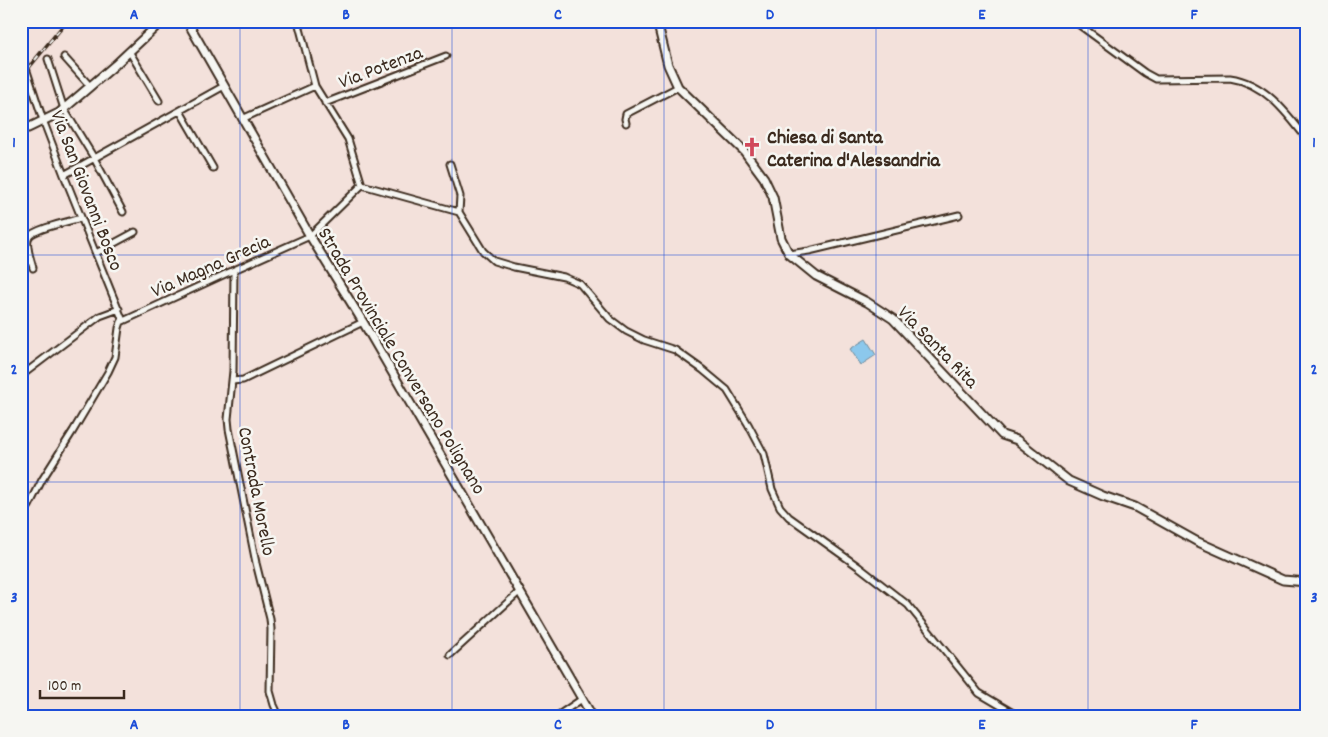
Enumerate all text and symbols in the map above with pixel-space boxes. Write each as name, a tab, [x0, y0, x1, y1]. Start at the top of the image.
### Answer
text: A	[130, 4, 139, 27]
text: B	[342, 4, 350, 27]
text: C	[554, 4, 562, 27]
text: D	[766, 4, 775, 27]
text: E	[978, 4, 986, 27]
text: F	[1190, 4, 1198, 27]
street label: Via Potenza	[335, 40, 428, 98]
street label: Via San Giovanni Bosco	[42, 107, 129, 276]
place label: Chiesa di Santa Caterina d'Alessandria	[767, 125, 940, 176]
text: 1	[12, 132, 16, 155]
text: 1	[1312, 132, 1316, 155]
church icon: Chiesa di Santa Caterina d'Alessandria	[741, 136, 763, 158]
street label: Strada Provinciale Conversano Polignano	[309, 223, 492, 501]
street label: Via Magna Grecia	[147, 229, 276, 307]
street label: Via Santa Rita	[890, 300, 984, 396]
text: 2	[11, 359, 18, 382]
text: 2	[1311, 359, 1318, 382]
street label: Contrada Morello	[229, 425, 281, 559]
text: 3	[10, 587, 18, 610]
text: 3	[1310, 587, 1318, 610]
scale bar	[40, 667, 124, 699]
text: 100 m	[48, 676, 81, 698]
text: A	[130, 714, 139, 737]
text: B	[342, 714, 350, 737]
text: C	[554, 714, 562, 737]
text: D	[766, 714, 775, 737]
text: E	[978, 714, 986, 737]
text: F	[1190, 714, 1198, 737]

